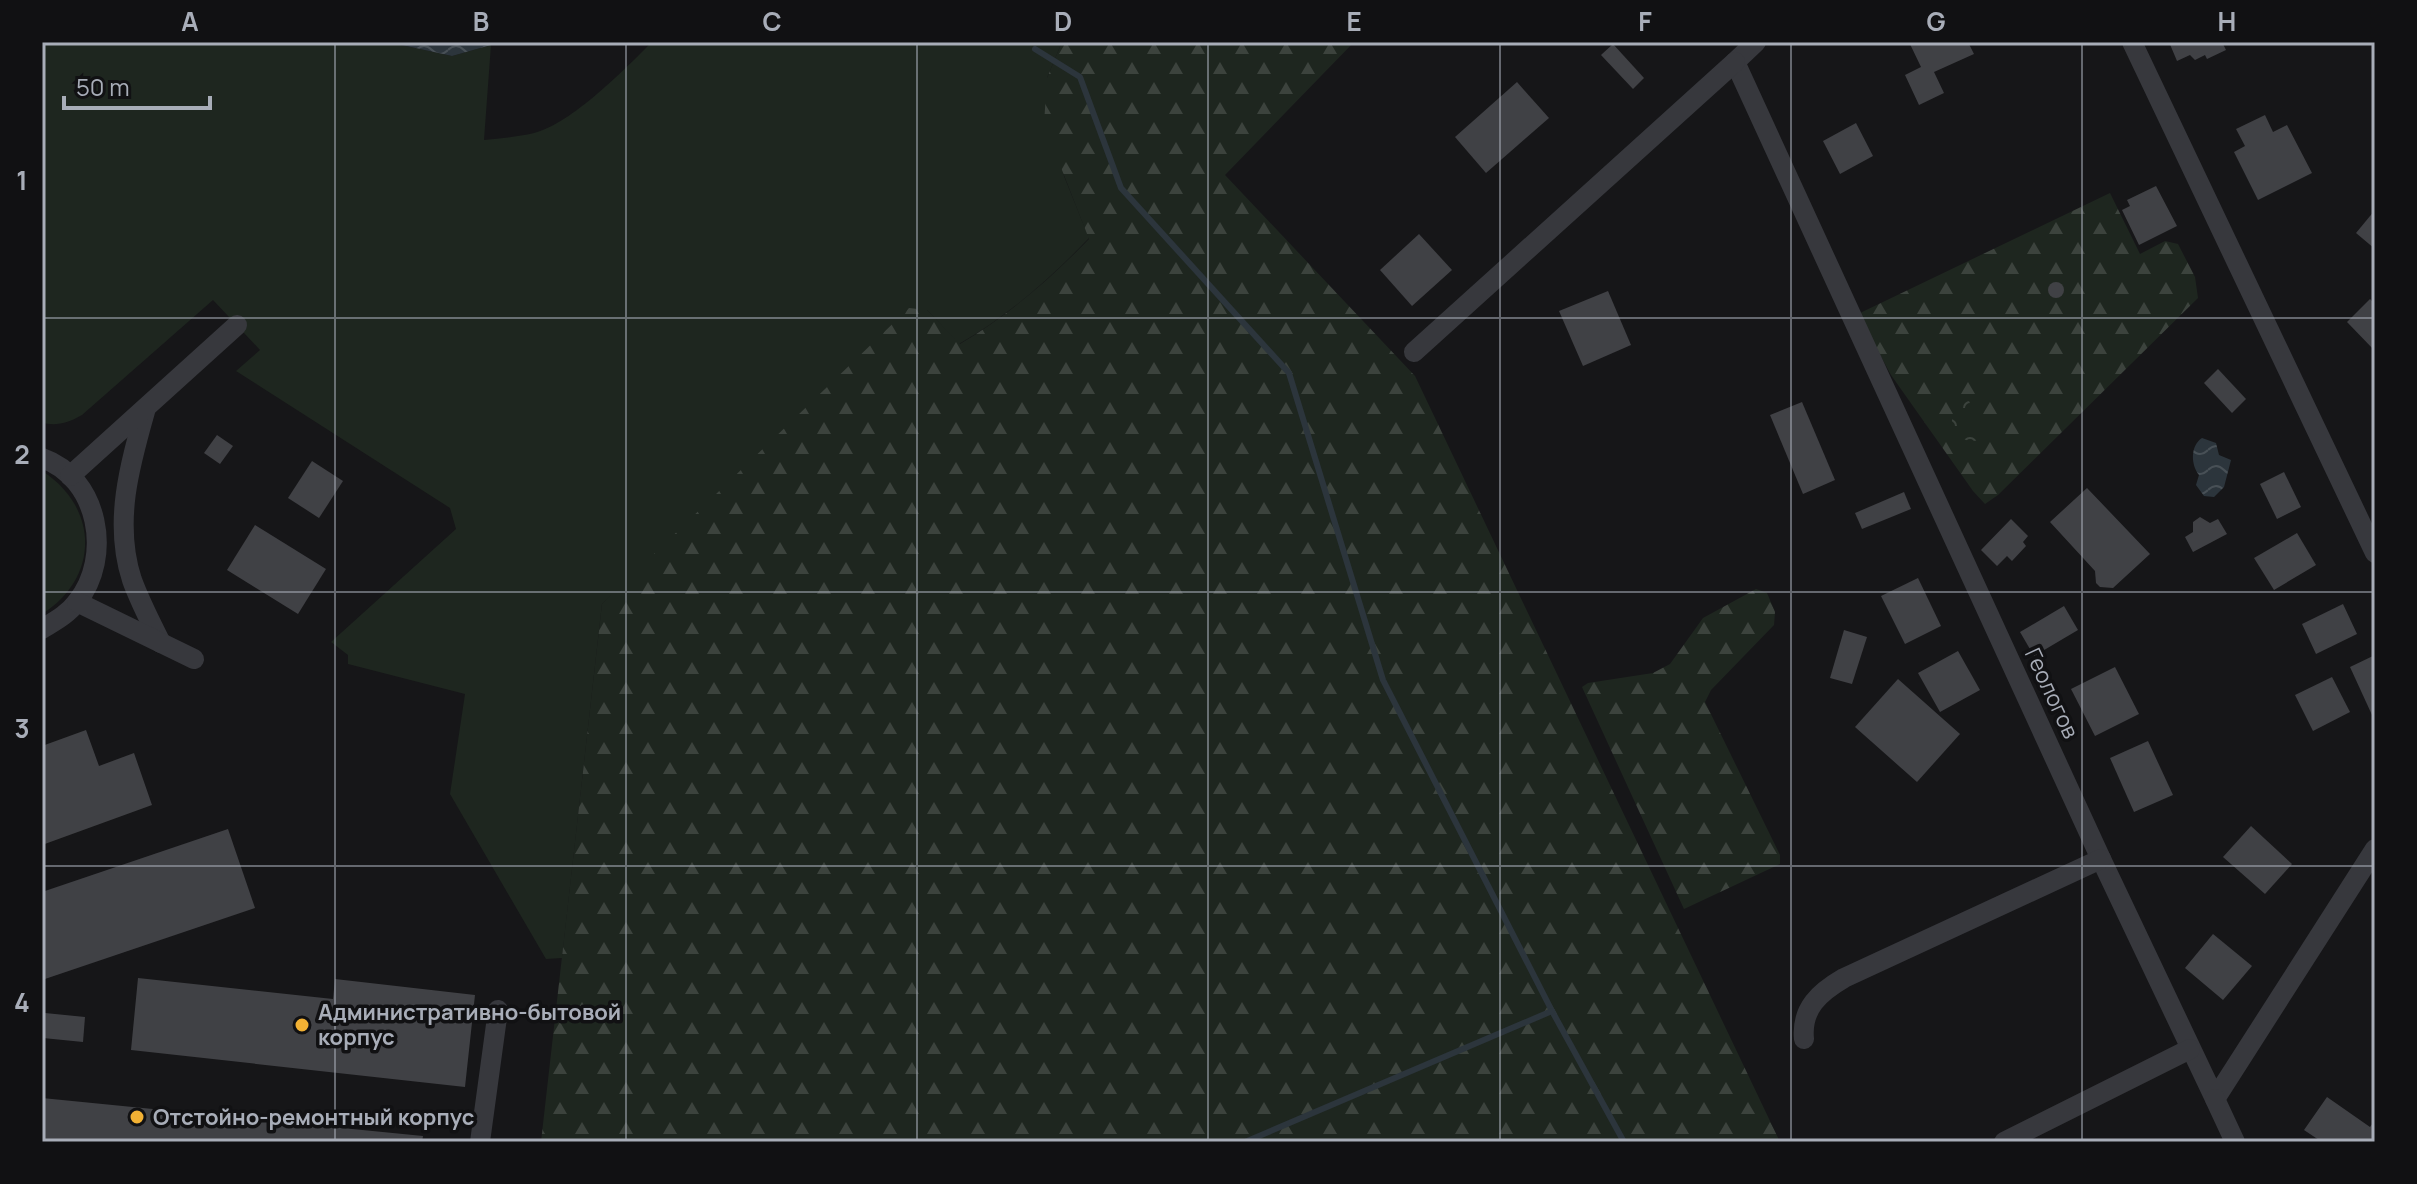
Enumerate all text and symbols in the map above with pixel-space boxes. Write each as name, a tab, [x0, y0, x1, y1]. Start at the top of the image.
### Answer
text: A	[181, 3, 199, 39]
text: B	[473, 3, 489, 39]
text: C	[762, 3, 782, 39]
text: D	[1054, 3, 1072, 39]
text: E	[1346, 3, 1362, 39]
text: F	[1638, 3, 1652, 39]
text: G	[1926, 3, 1946, 39]
text: H	[2218, 3, 2236, 39]
scale bar	[64, 60, 210, 110]
text: 50 m	[76, 70, 130, 103]
text: 1	[16, 162, 28, 198]
text: 2	[14, 436, 30, 472]
street label: Геологов	[2018, 643, 2086, 743]
text: 3	[14, 710, 30, 746]
text: 4	[14, 984, 30, 1020]
place label: Административно-бытовой корпус	[318, 997, 621, 1052]
marker: Административно-бытовой корпус	[293, 1016, 311, 1034]
place label: Отстойно-ремонтный корпус	[153, 1102, 474, 1132]
marker: Отстойно-ремонтный корпус	[128, 1108, 146, 1126]

